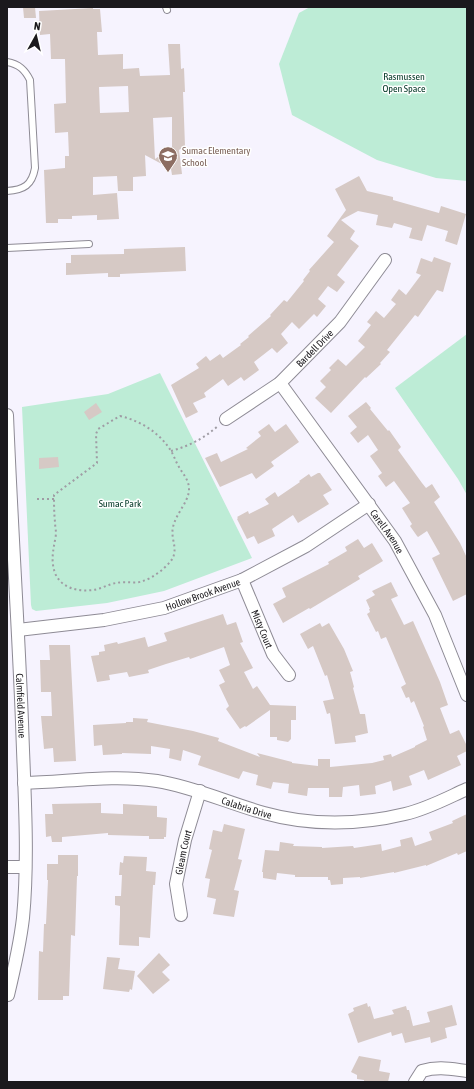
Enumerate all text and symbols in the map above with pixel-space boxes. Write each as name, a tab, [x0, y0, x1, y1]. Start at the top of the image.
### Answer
north arrow	[16, 16, 56, 56]
text: N	[33, 20, 41, 32]
park label: Rasmussen Open Space	[382, 71, 426, 94]
school or university icon: Sumac Elementary School	[157, 145, 179, 173]
place label: Sumac Elementary School	[182, 145, 251, 168]
street label: Bardell Drive	[294, 327, 335, 369]
park label: Sumac Park	[99, 498, 142, 509]
street label: Carell Avenue	[368, 507, 406, 556]
street label: Hollow Brook Avenue	[164, 576, 242, 612]
street label: Misty Court	[250, 608, 275, 650]
street label: Calmfield Avenue	[14, 673, 28, 739]
street label: Calabria Drive	[220, 794, 273, 820]
street label: Gleam Court	[173, 828, 193, 875]

